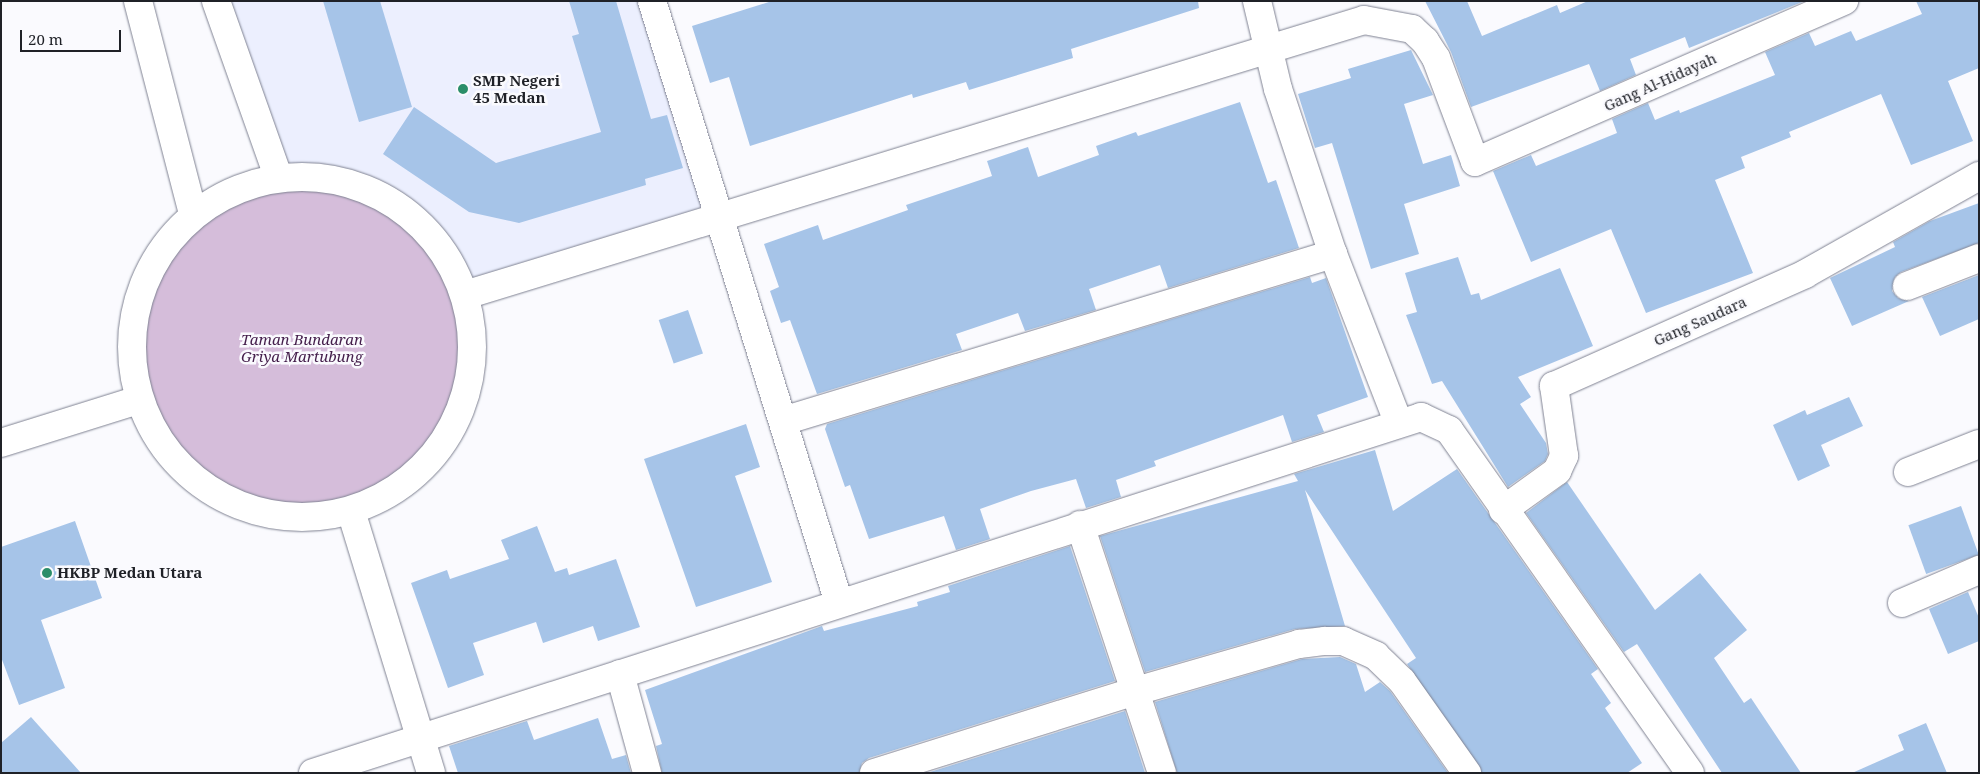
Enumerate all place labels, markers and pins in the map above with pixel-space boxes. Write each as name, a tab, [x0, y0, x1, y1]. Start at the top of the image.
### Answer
place label: SMP Negeri 45 Medan	[473, 71, 560, 106]
marker: SMP Negeri 45 Medan	[457, 83, 469, 95]
place label: HKBP Medan Utara	[57, 564, 202, 582]
marker: HKBP Medan Utara	[41, 567, 53, 579]

